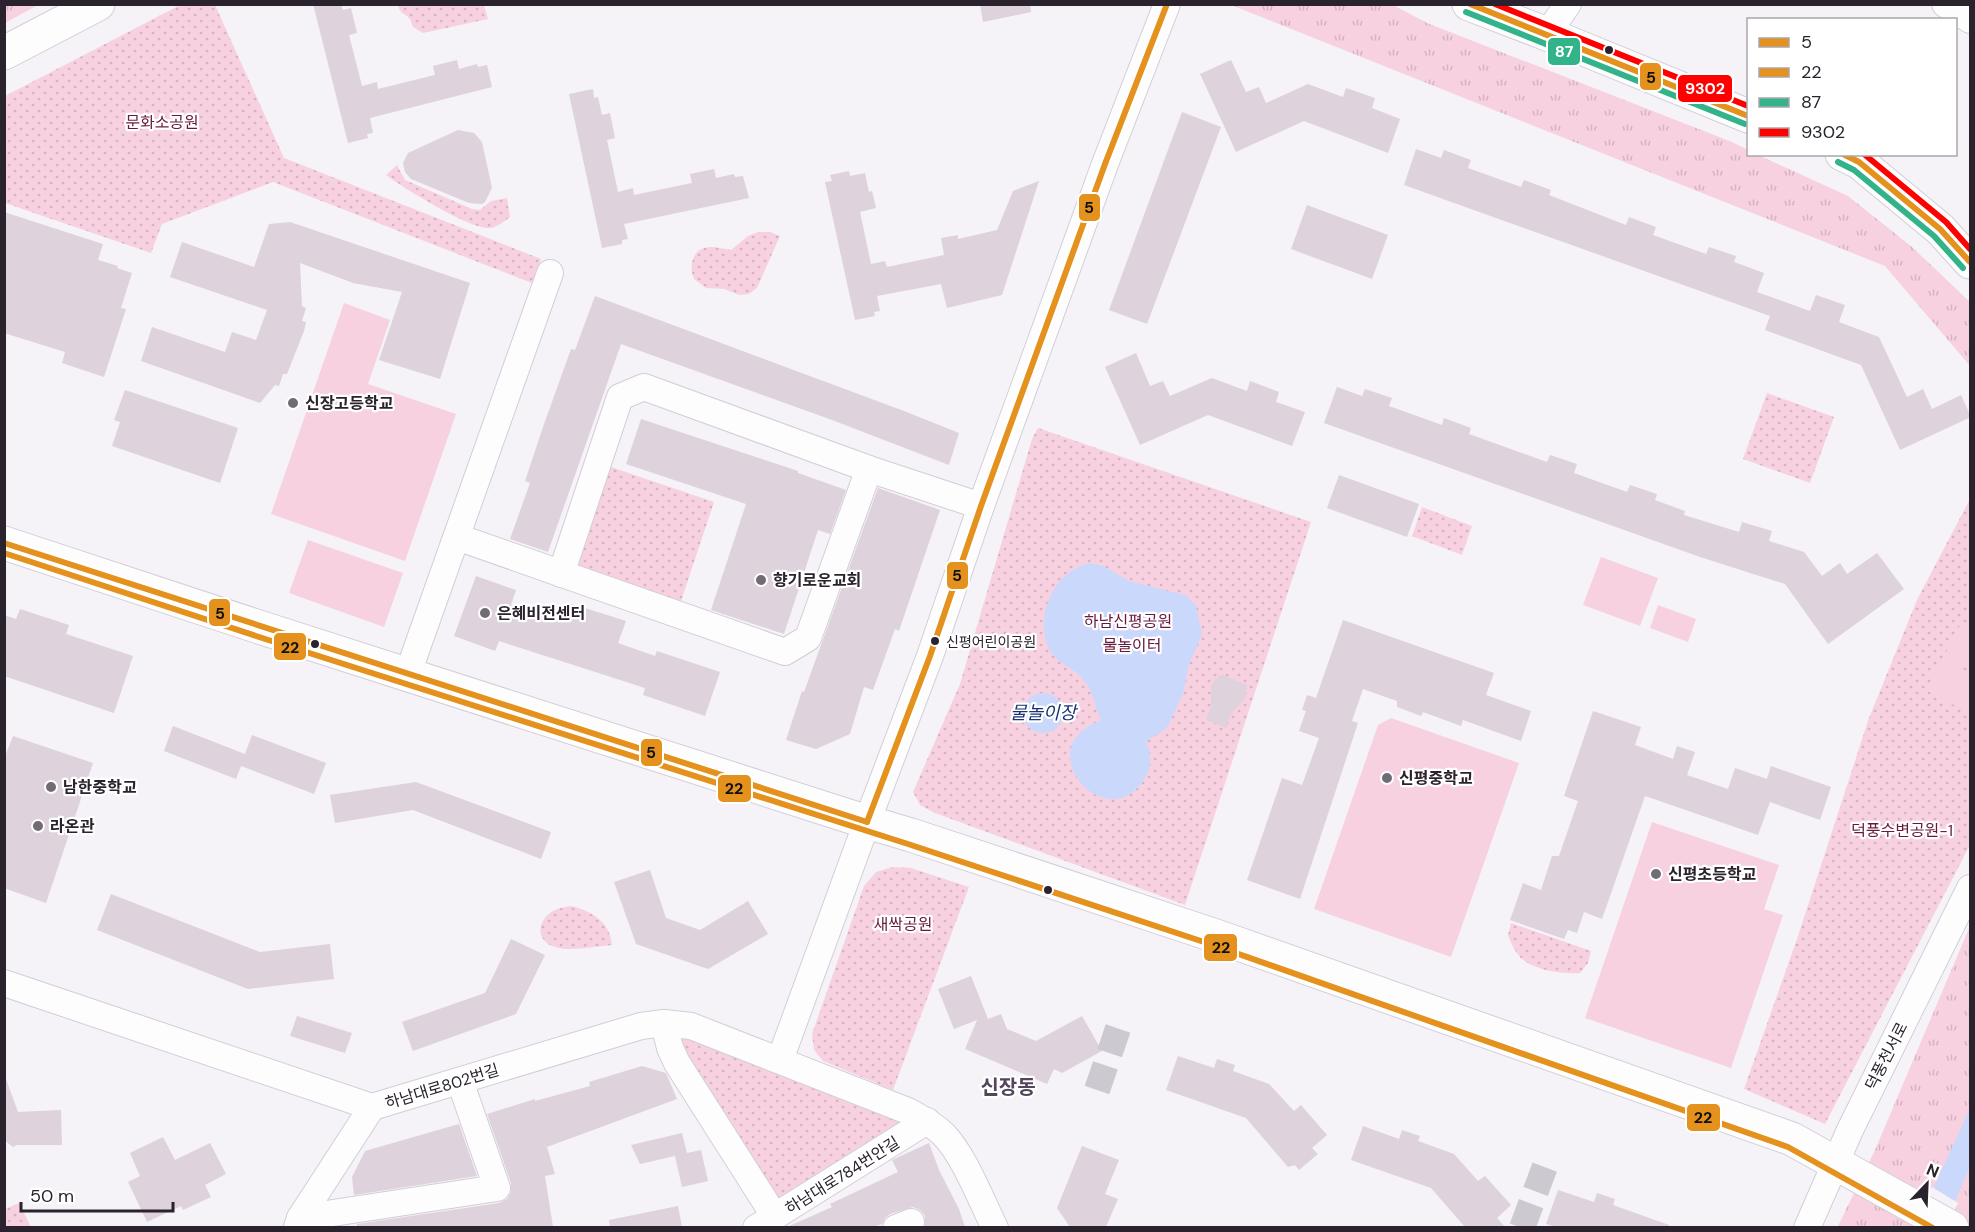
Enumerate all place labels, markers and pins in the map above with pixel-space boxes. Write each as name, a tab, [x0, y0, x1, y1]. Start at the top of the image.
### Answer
unlabelled marker	[1603, 44, 1615, 56]
place label: 신장고등학교	[305, 393, 394, 414]
marker: 신장고등학교	[286, 396, 300, 410]
place label: 향기로운교회	[773, 570, 861, 591]
marker: 향기로운교회	[754, 573, 768, 587]
place label: 은혜비전센터	[497, 603, 585, 624]
marker: 은혜비전센터	[478, 606, 492, 620]
place label: 신평어린이공원	[946, 633, 1036, 651]
marker: 신평어린이공원	[929, 635, 941, 647]
unlabelled marker	[309, 638, 321, 650]
place label: 신평중학교	[1399, 768, 1473, 789]
marker: 신평중학교	[1380, 771, 1394, 785]
place label: 남한중학교	[63, 777, 137, 798]
marker: 남한중학교	[44, 780, 58, 794]
place label: 라온관	[50, 816, 94, 837]
marker: 라온관	[31, 819, 45, 833]
place label: 신평초등학교	[1668, 864, 1757, 885]
marker: 신평초등학교	[1649, 867, 1663, 881]
unlabelled marker	[1042, 884, 1054, 896]

